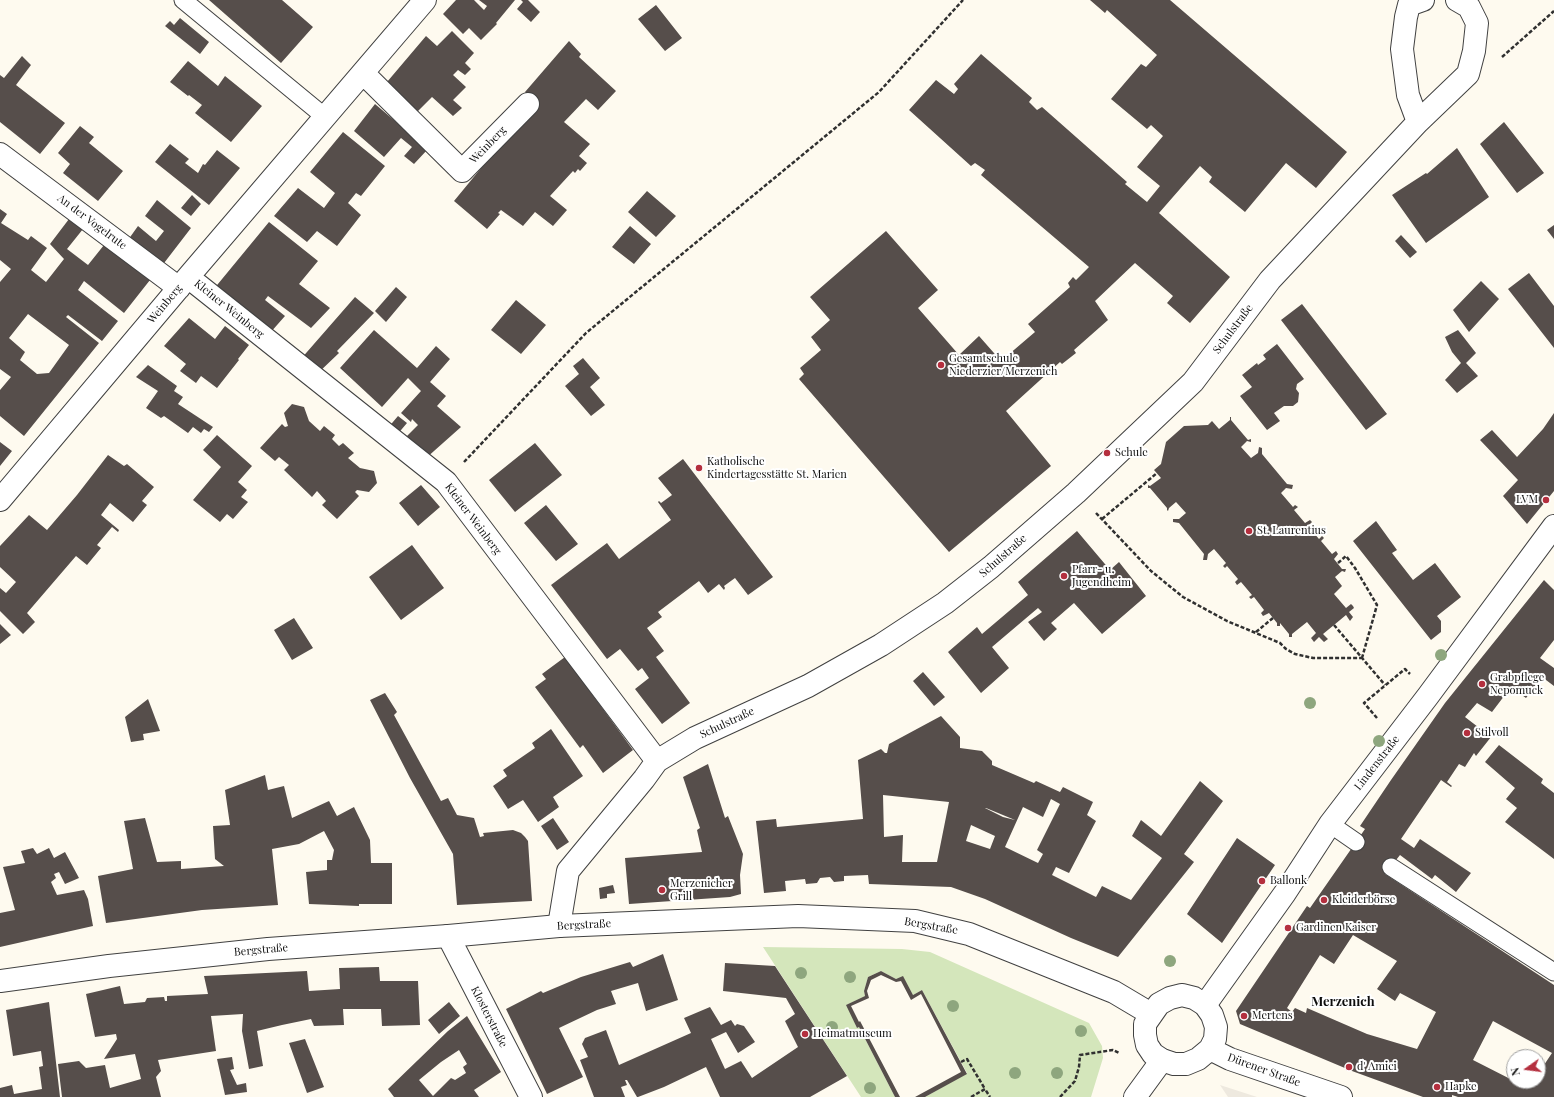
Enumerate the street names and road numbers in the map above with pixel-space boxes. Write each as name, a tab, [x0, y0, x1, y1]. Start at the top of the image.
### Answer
street label: Weinberg	[467, 124, 509, 166]
street label: An der Vogelrute	[55, 192, 129, 252]
street label: Kleiner Weinberg	[192, 277, 266, 341]
street label: Weinberg	[145, 282, 185, 326]
street label: Schulstraße	[1210, 302, 1256, 356]
street label: Kleiner Weinberg	[442, 481, 504, 557]
street label: Schulstraße	[977, 532, 1029, 580]
street label: Schulstraße	[698, 705, 756, 741]
street label: Lindenstraße	[1351, 733, 1403, 793]
street label: Bergstraße	[903, 915, 959, 937]
street label: Bergstraße	[557, 917, 611, 933]
street label: Bergstraße	[233, 941, 289, 959]
street label: Klosterstraße	[468, 984, 510, 1050]
street label: Dürener Straße	[1226, 1051, 1302, 1089]

